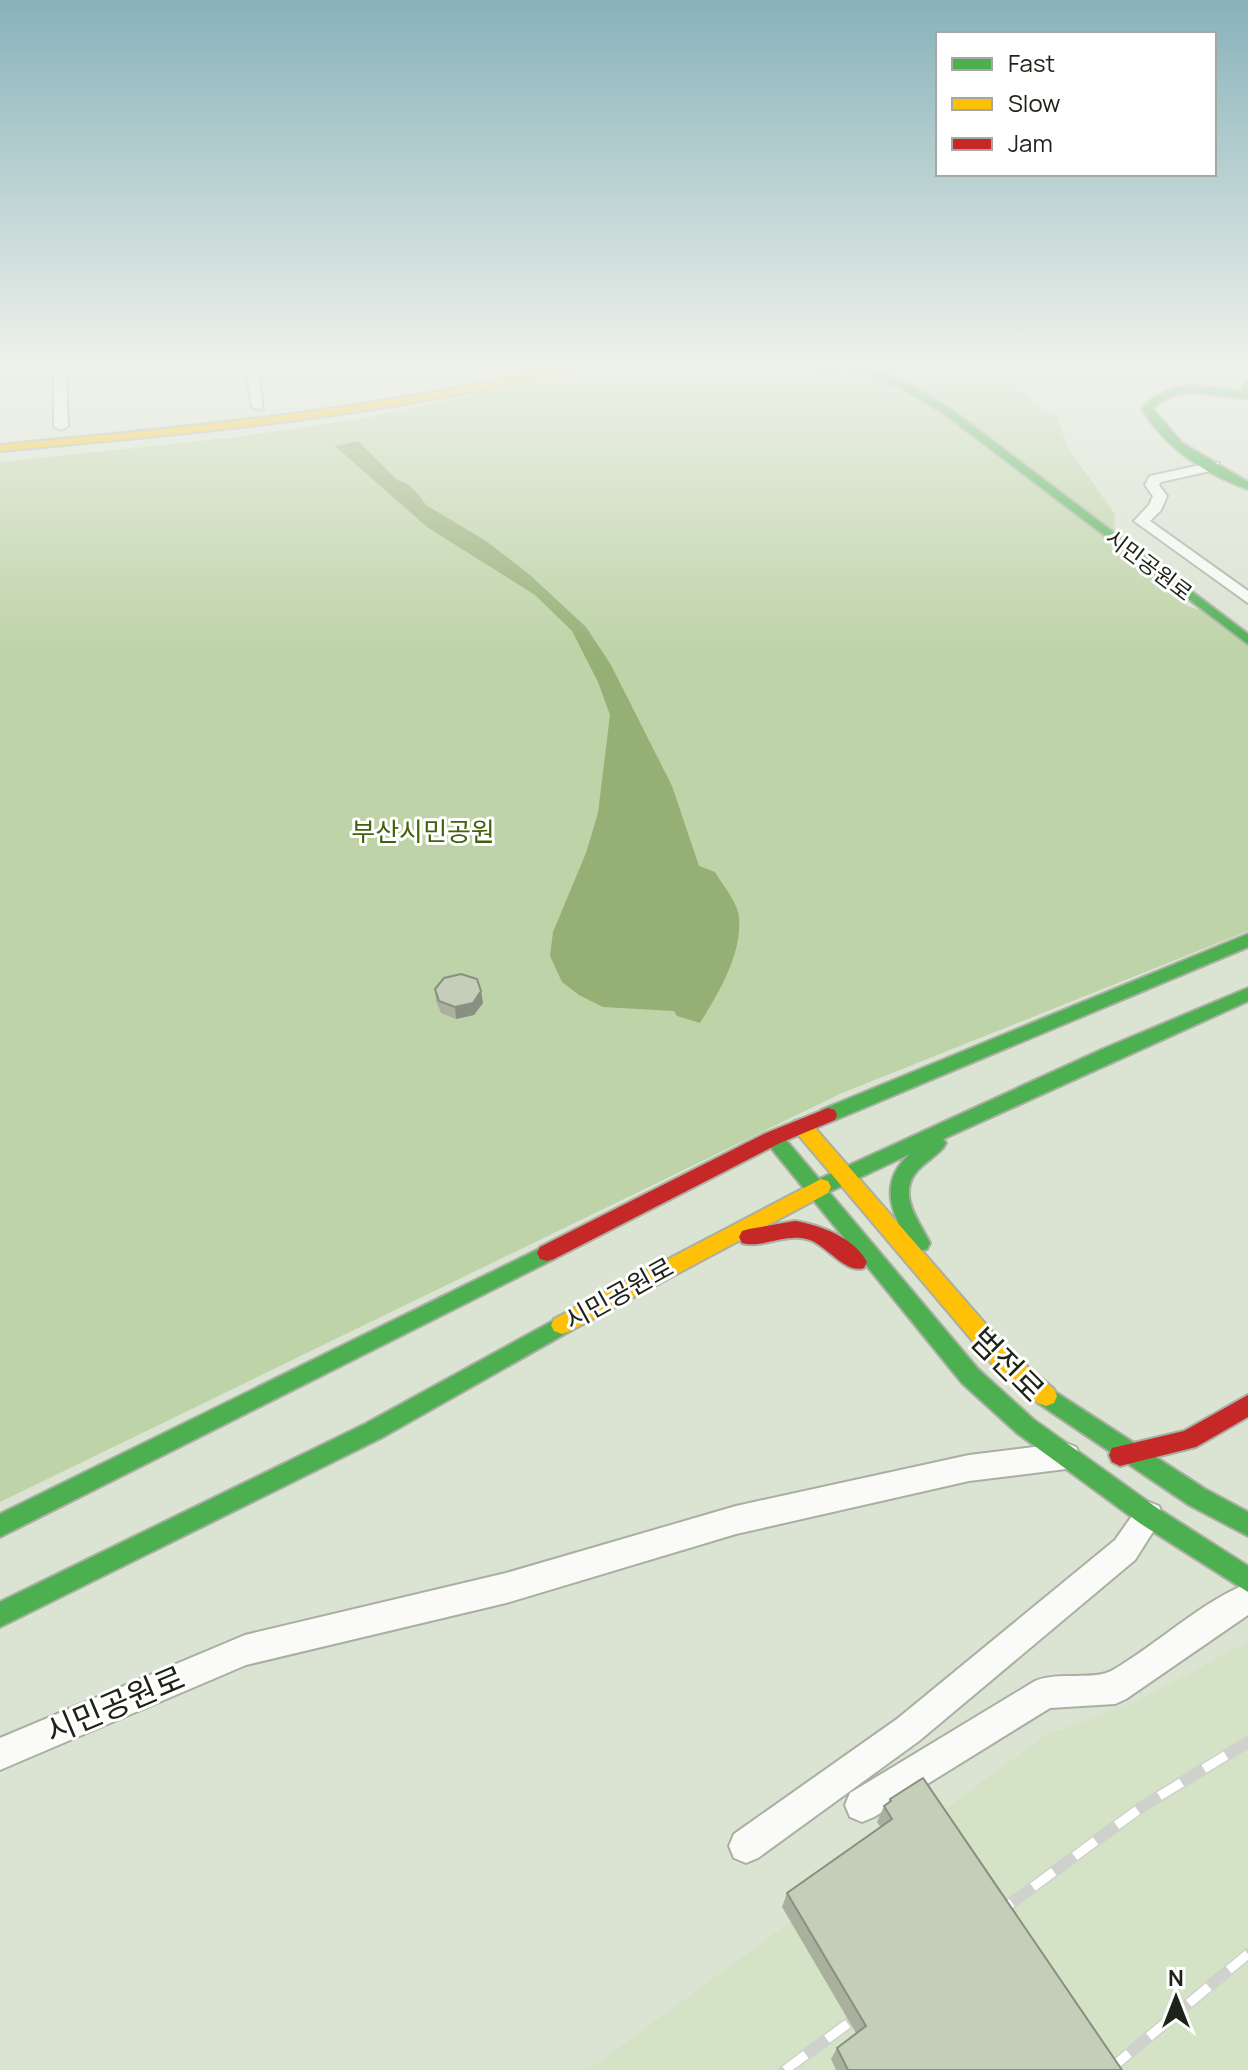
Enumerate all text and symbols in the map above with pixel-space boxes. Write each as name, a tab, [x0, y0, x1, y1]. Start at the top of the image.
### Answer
legend	[936, 32, 1216, 176]
text: Fast	[1008, 46, 1055, 79]
text: Slow	[1008, 86, 1061, 119]
text: Jam	[1008, 126, 1053, 159]
street label: 시민공원로	[1100, 523, 1198, 607]
park label: 부산시민공원	[351, 813, 495, 849]
street label: 시민공원로	[557, 1248, 680, 1338]
street label: 범전로	[961, 1318, 1054, 1411]
street label: 시민공원로	[38, 1655, 191, 1753]
north arrow	[1136, 1958, 1216, 2038]
text: N	[1168, 1963, 1184, 1993]

